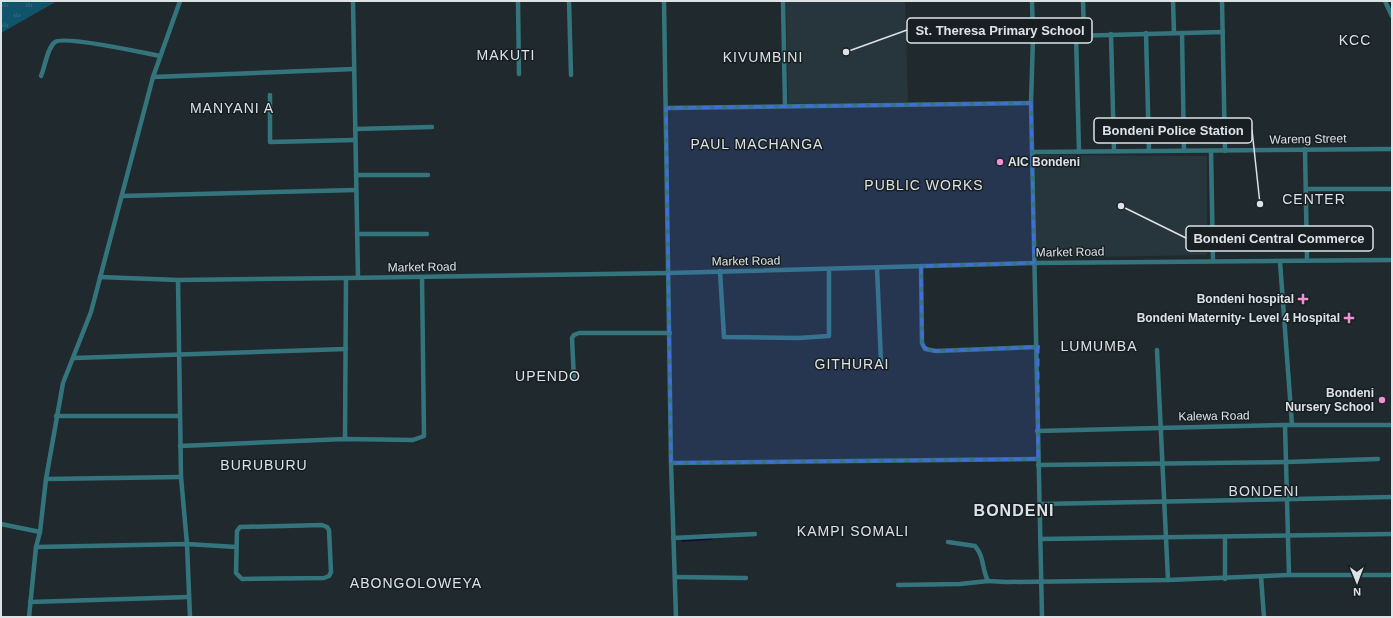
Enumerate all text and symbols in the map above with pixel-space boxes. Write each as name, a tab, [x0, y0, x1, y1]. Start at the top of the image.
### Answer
callout: St. Theresa Primary School	[907, 18, 1092, 43]
text: St. Theresa Primary School	[915, 23, 1085, 38]
district label: KCC	[1339, 32, 1371, 48]
district label: MAKUTI	[477, 47, 535, 63]
district label: KIVUMBINI	[723, 49, 803, 65]
district label: MANYANI A	[190, 100, 274, 116]
callout: Bondeni Police Station	[1094, 118, 1252, 143]
text: Bondeni Police Station	[1102, 123, 1244, 138]
street label: Wareng Street	[1269, 131, 1347, 147]
district label: PAUL MACHANGA	[691, 136, 823, 152]
place label: AIC Bondeni	[1008, 155, 1080, 169]
marker: AIC Bondeni	[995, 157, 1005, 167]
district label: PUBLIC WORKS	[864, 177, 984, 193]
district label: CENTER	[1282, 191, 1346, 207]
callout: Bondeni Central Commerce	[1186, 226, 1373, 251]
text: Bondeni Central Commerce	[1193, 231, 1365, 246]
street label: Market Road	[1036, 244, 1104, 260]
street label: Market Road	[712, 253, 780, 269]
street label: Market Road	[388, 259, 456, 275]
place label: Bondeni hospital	[1197, 292, 1294, 306]
marker: Bondeni hospital	[1297, 293, 1309, 305]
place label: Bondeni Maternity- Level 4 Hospital	[1137, 311, 1340, 325]
marker: Bondeni Maternity- Level 4 Hospital	[1343, 312, 1355, 324]
district label: LUMUMBA	[1060, 338, 1138, 354]
district label: GITHURAI	[815, 356, 889, 372]
district label: UPENDO	[515, 368, 581, 384]
place label: Bondeni Nursery School	[1285, 386, 1374, 414]
marker: Bondeni Nursery School	[1377, 395, 1387, 405]
street label: Kalewa Road	[1178, 408, 1250, 424]
district label: BURUBURU	[220, 457, 308, 473]
district label: BONDENI	[1229, 483, 1299, 499]
district label: BONDENI	[974, 502, 1054, 519]
district label: KAMPI SOMALI	[797, 523, 909, 539]
north arrow	[1337, 562, 1377, 602]
district label: ABONGOLOWEYA	[350, 575, 482, 591]
text: N	[1353, 586, 1361, 598]

